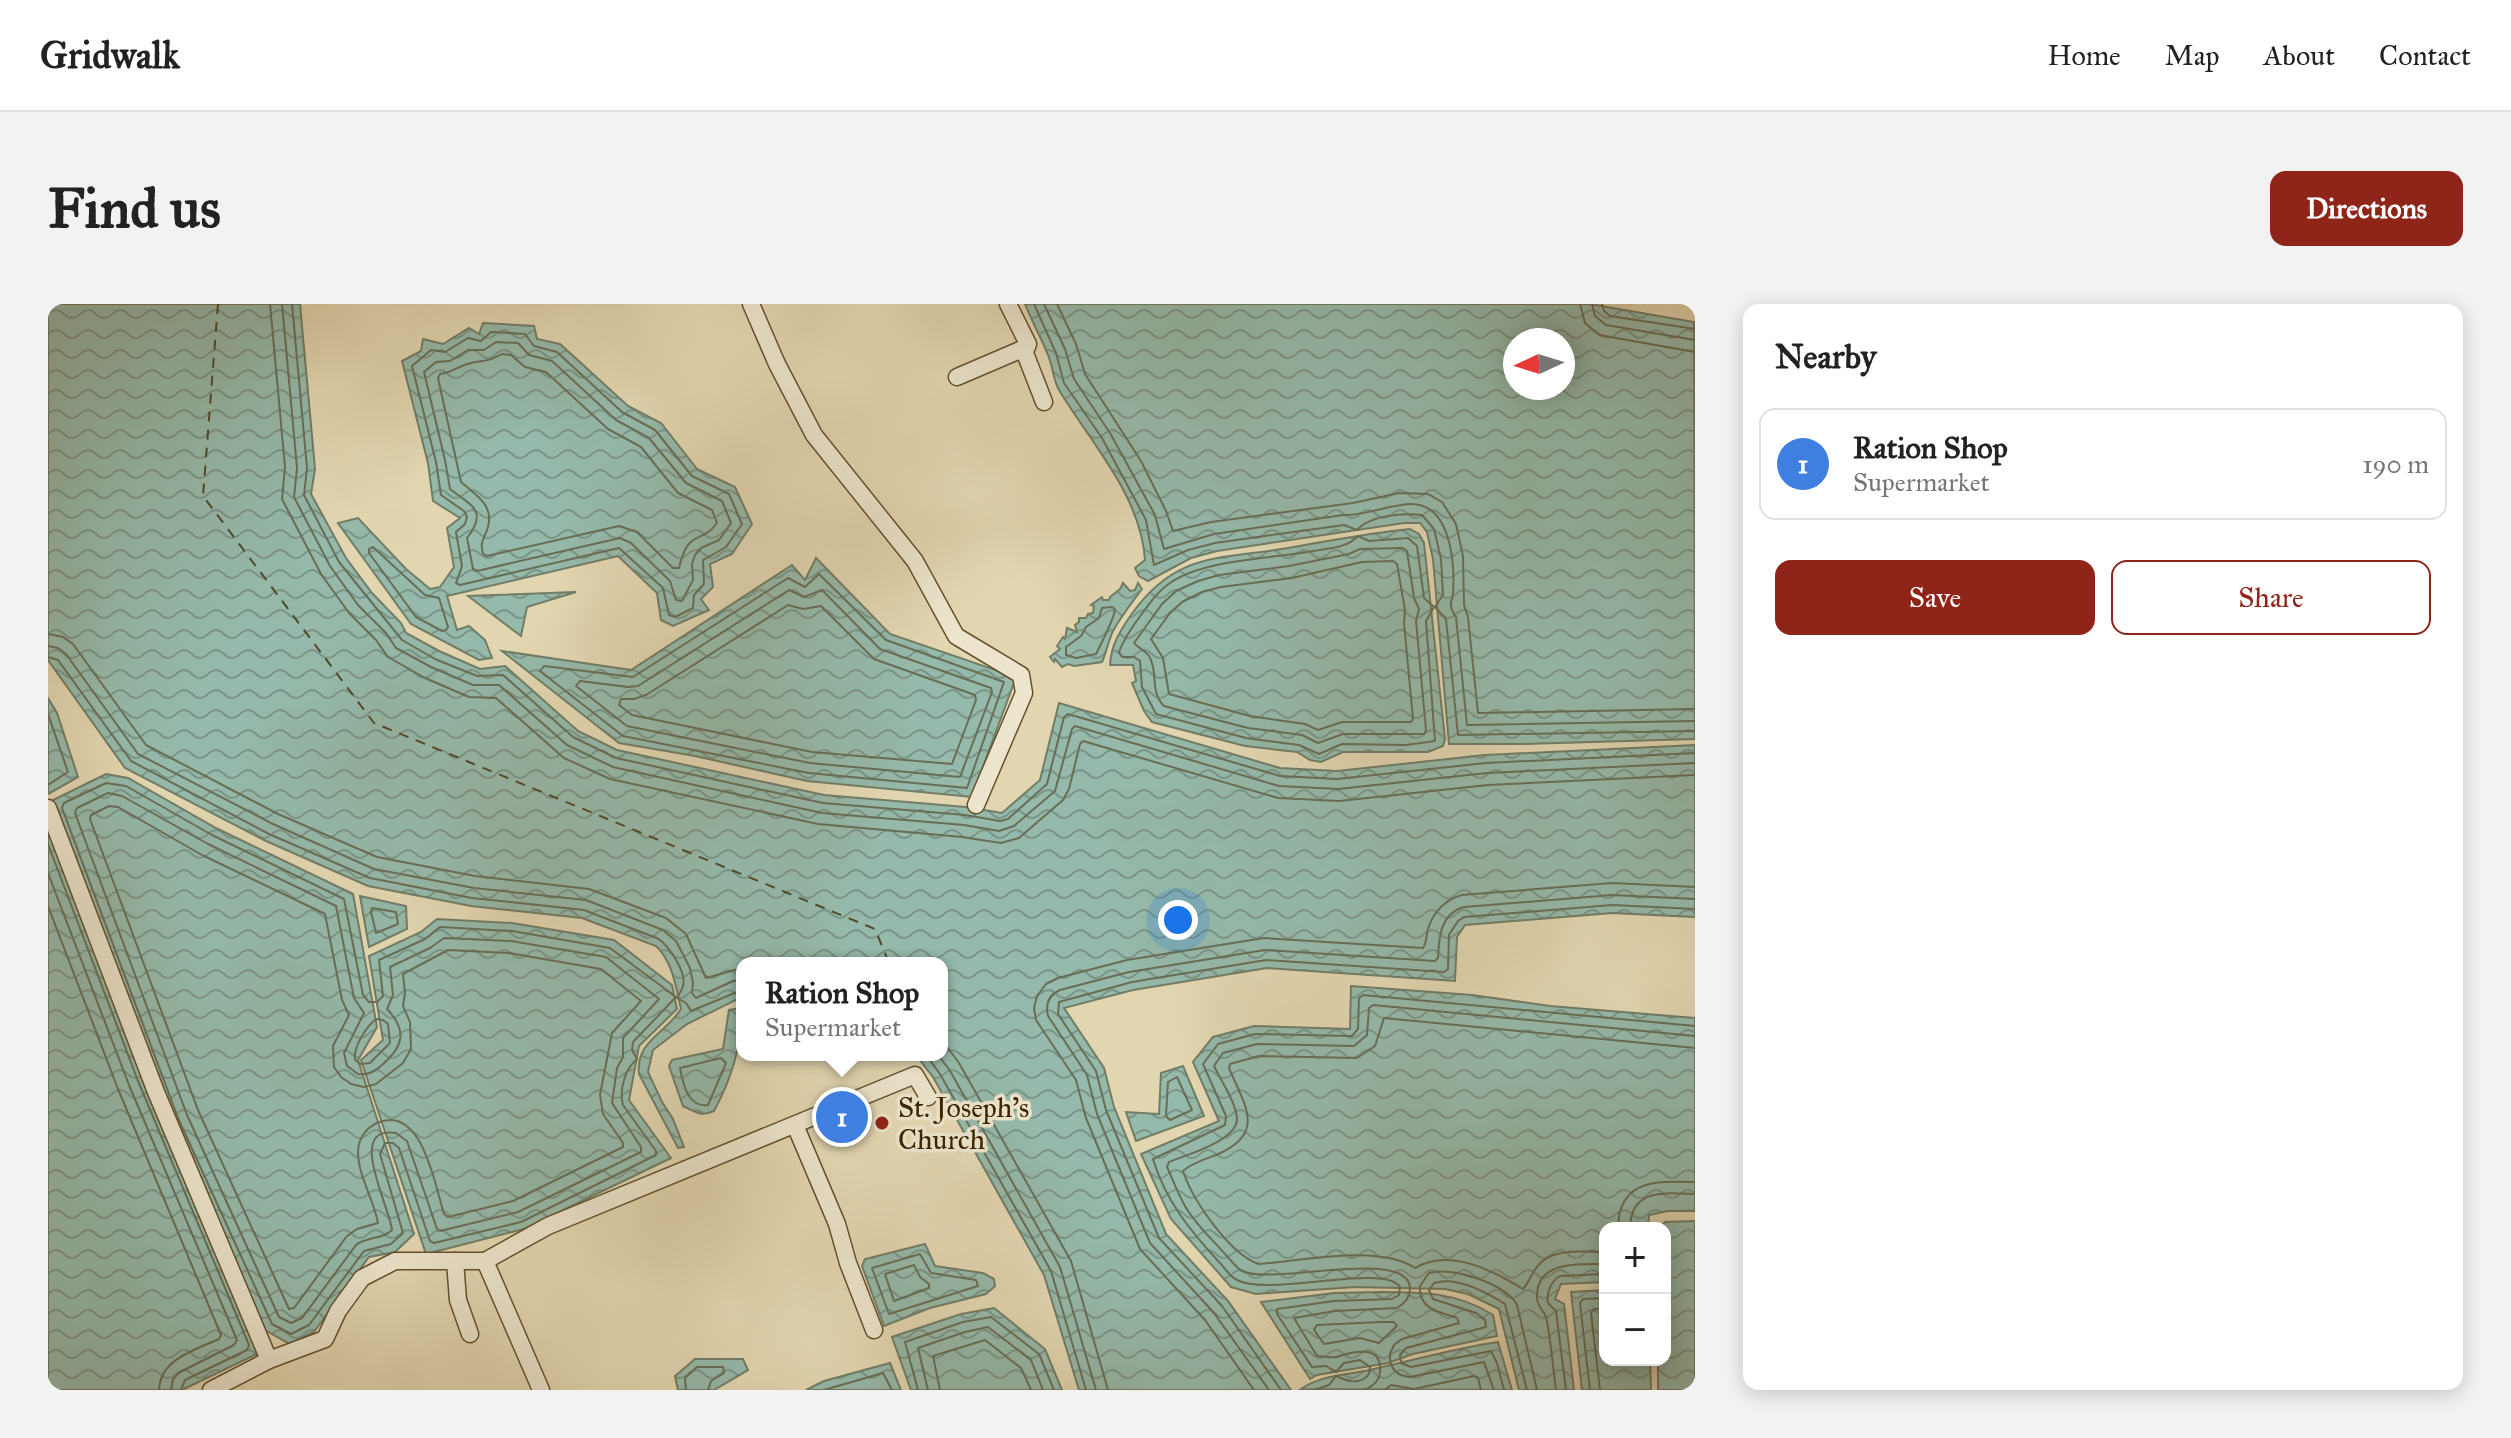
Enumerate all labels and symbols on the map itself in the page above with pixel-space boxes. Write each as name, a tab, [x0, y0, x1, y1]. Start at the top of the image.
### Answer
north arrow	[1503, 328, 1575, 400]
your location	[1158, 900, 1198, 940]
pin: 1	[816, 1087, 868, 1147]
place label: St. Joseph's Church	[898, 1090, 1029, 1157]
marker: St. Joseph's Church	[873, 1114, 891, 1132]

